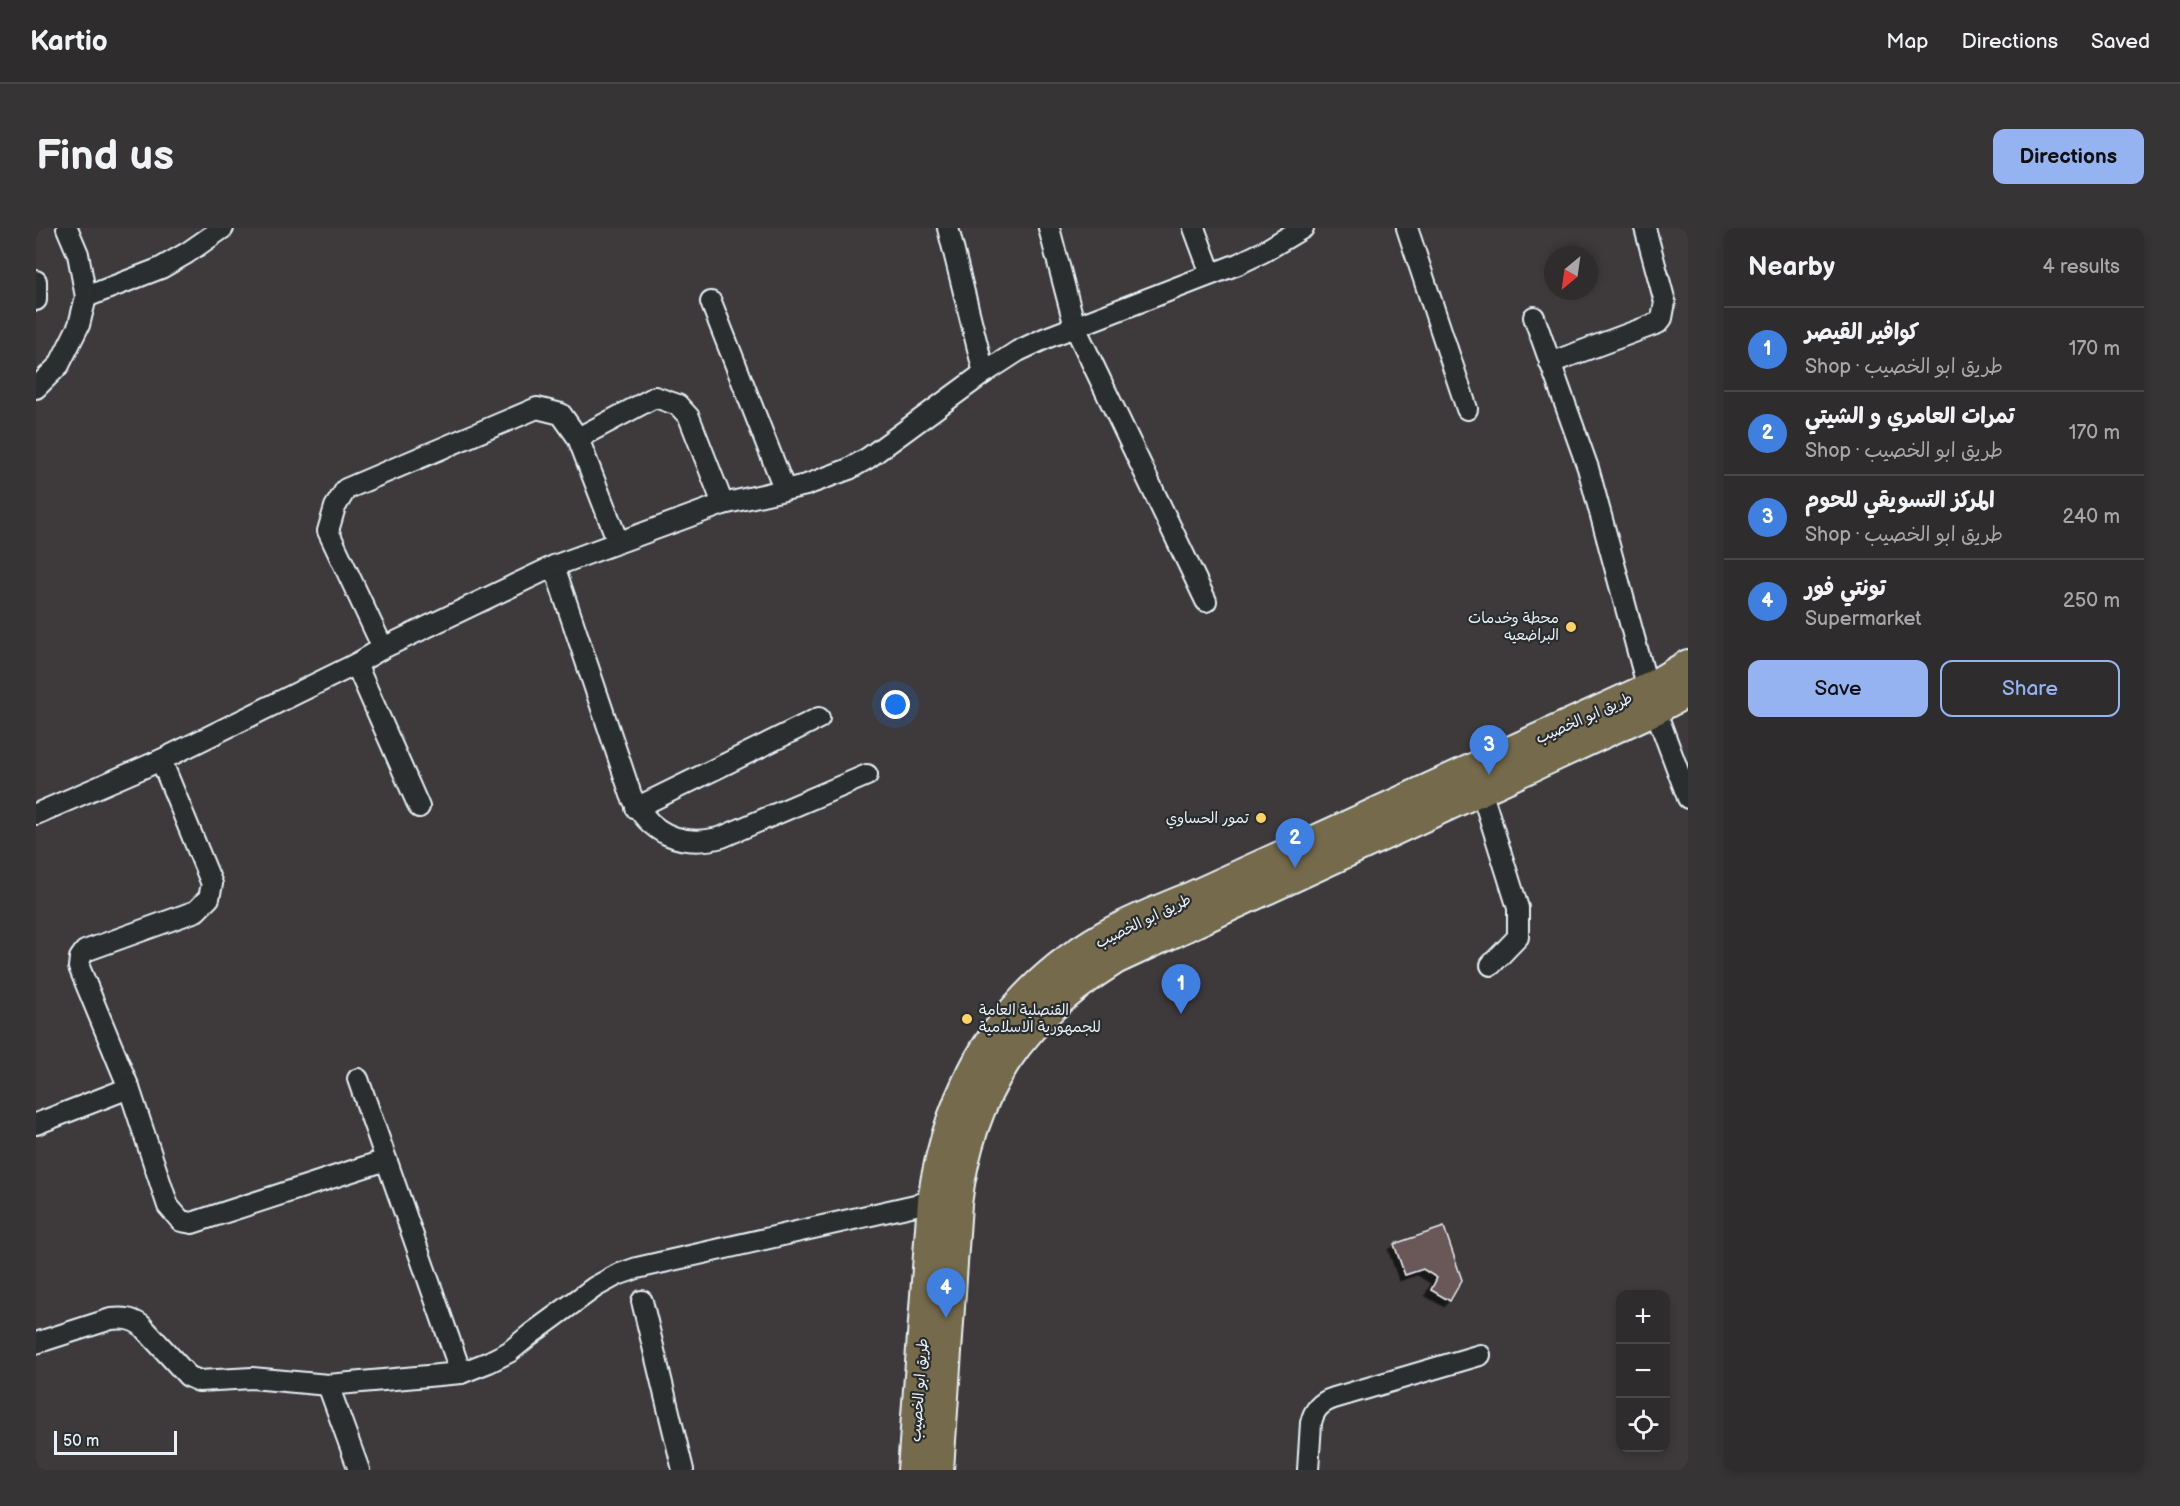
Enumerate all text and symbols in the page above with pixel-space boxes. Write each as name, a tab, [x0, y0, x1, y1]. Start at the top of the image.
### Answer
text: Kartio	[30, 25, 108, 58]
text: Map	[1886, 29, 1929, 54]
text: Directions	[1962, 29, 2058, 54]
text: Saved	[2091, 29, 2150, 54]
button: Directions	[1993, 129, 2144, 184]
text: Find us	[36, 131, 174, 182]
north arrow	[1544, 246, 1598, 300]
text: Nearby	[1748, 252, 1835, 283]
text: 4 results	[2042, 255, 2120, 279]
text: كوافير القيصر	[1805, 319, 1919, 346]
text: 1	[1763, 337, 1772, 361]
text: 170 m	[2069, 337, 2120, 361]
text: Shop · طريق ابو الخصيب	[1805, 355, 2003, 379]
text: تمرات العامري و الشيتي	[1805, 403, 2015, 430]
text: 2	[1762, 421, 1773, 445]
text: 170 m	[2069, 421, 2120, 445]
text: Shop · طريق ابو الخصيب	[1805, 439, 2003, 463]
text: المركز التسويقي للحوم	[1805, 487, 1995, 514]
text: 3	[1762, 505, 1773, 529]
text: 240 m	[2063, 505, 2120, 529]
text: Shop · طريق ابو الخصيب	[1805, 523, 2003, 547]
text: تونتي فور	[1805, 575, 1886, 602]
text: 4	[1762, 589, 1773, 613]
text: 250 m	[2063, 589, 2120, 613]
text: Supermarket	[1805, 607, 1921, 631]
place label: محطة وخدمات البراضعيه	[1468, 609, 1559, 645]
marker: محطة وخدمات البراضعيه	[1564, 620, 1578, 634]
button: Save	[1748, 660, 1928, 717]
button: Share	[1940, 660, 2120, 717]
street label: طريق ابو الخصيب	[1533, 689, 1636, 748]
your location	[881, 690, 910, 719]
pin: 3	[1470, 726, 1508, 775]
place label: تمور الحساوي	[1166, 809, 1250, 829]
marker: تمور الحساوي	[1254, 811, 1268, 825]
pin: 2	[1276, 818, 1314, 868]
street label: طريق ابو الخصيب	[1092, 890, 1194, 953]
pin: 1	[1162, 964, 1200, 1014]
place label: القنصلية العامة للجمهورية الاسلامية	[979, 1001, 1101, 1037]
marker: القنصلية العامة للجمهورية الاسلامية	[960, 1012, 974, 1026]
pin: 4	[926, 1268, 966, 1318]
map controls	[1616, 1290, 1670, 1452]
button: +	[1616, 1290, 1670, 1344]
street label: طريق ابو الخصيب	[906, 1337, 933, 1443]
button: −	[1616, 1344, 1670, 1398]
button: locate	[1616, 1398, 1670, 1452]
scale bar	[54, 1428, 177, 1456]
text: 50 m	[63, 1432, 99, 1451]

